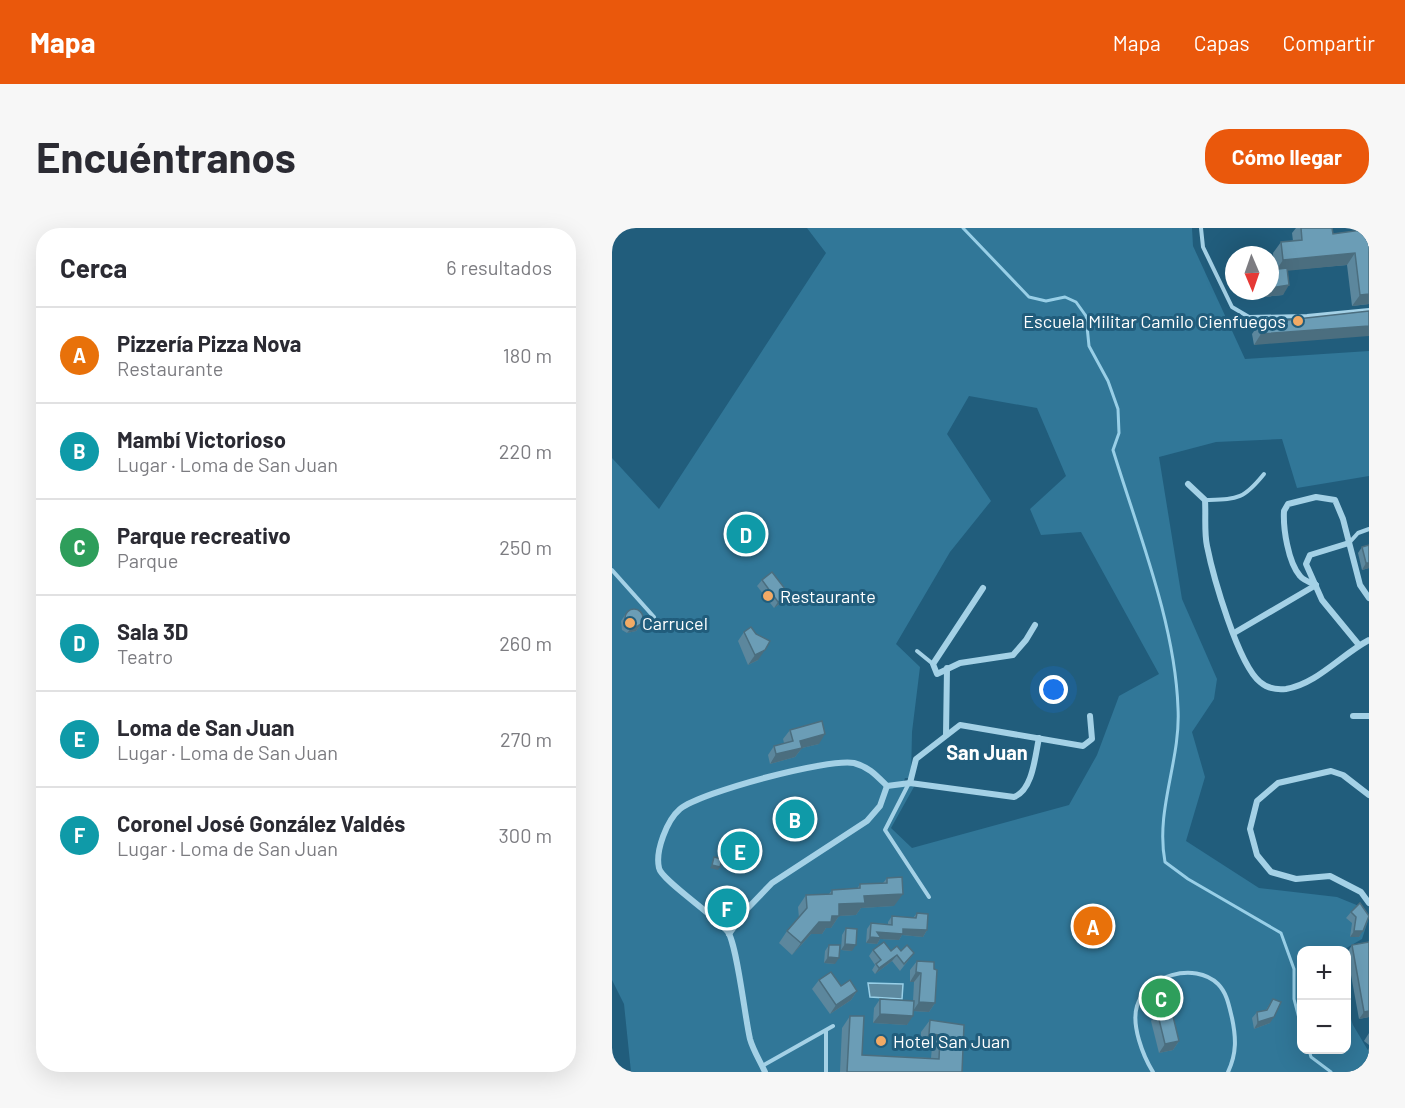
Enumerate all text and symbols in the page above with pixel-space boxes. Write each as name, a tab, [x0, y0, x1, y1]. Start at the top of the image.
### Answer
text: Mapa	[30, 25, 96, 59]
text: Mapa	[1113, 30, 1161, 55]
text: Capas	[1194, 30, 1250, 55]
text: Compartir	[1283, 30, 1375, 55]
button: Cómo llegar	[1205, 129, 1369, 184]
text: Encuéntranos	[36, 131, 296, 181]
north arrow	[1225, 246, 1279, 300]
text: Cerca	[60, 252, 127, 283]
text: 6 resultados	[446, 255, 552, 279]
place label: Escuela Militar Camilo Cienfuegos	[1023, 310, 1286, 332]
marker: Escuela Militar Camilo Cienfuegos	[1291, 314, 1305, 328]
text: Pizzería Pizza Nova	[117, 330, 301, 356]
text: A	[73, 343, 86, 367]
text: 180 m	[503, 343, 552, 367]
text: Restaurante	[117, 356, 223, 380]
text: Mambí Victorioso	[117, 426, 286, 452]
text: B	[73, 439, 86, 463]
text: 220 m	[499, 439, 552, 463]
text: Lugar · Loma de San Juan	[117, 452, 338, 476]
pin: D	[726, 512, 766, 556]
text: Parque recreativo	[117, 522, 291, 548]
text: C	[73, 535, 86, 559]
text: 250 m	[499, 535, 552, 559]
text: Parque	[117, 548, 178, 572]
place label: Restaurante	[780, 585, 876, 607]
marker: Restaurante	[761, 589, 775, 603]
place label: Carrucel	[642, 612, 708, 634]
marker: Carrucel	[623, 616, 637, 630]
text: Sala 3D	[117, 618, 188, 644]
text: D	[73, 631, 86, 655]
text: 260 m	[499, 631, 552, 655]
text: Teatro	[117, 644, 173, 668]
your location	[1039, 675, 1068, 704]
text: Loma de San Juan	[117, 714, 295, 740]
text: E	[74, 727, 85, 751]
text: 270 m	[500, 727, 552, 751]
text: Lugar · Loma de San Juan	[117, 740, 338, 764]
district label: San Juan	[946, 740, 1028, 764]
pin: B	[776, 796, 814, 842]
text: Coronel José González Valdés	[117, 810, 405, 836]
text: F	[74, 823, 85, 847]
text: 300 m	[499, 823, 552, 847]
pin: E	[720, 828, 760, 874]
text: Lugar · Loma de San Juan	[117, 836, 338, 860]
pin: F	[708, 886, 746, 930]
pin: A	[1074, 904, 1112, 948]
map controls	[1297, 946, 1351, 1054]
button: +	[1297, 946, 1351, 1000]
pin: C	[1142, 976, 1180, 1020]
button: −	[1297, 1000, 1351, 1054]
place label: Hotel San Juan	[893, 1030, 1010, 1052]
marker: Hotel San Juan	[874, 1034, 888, 1048]

